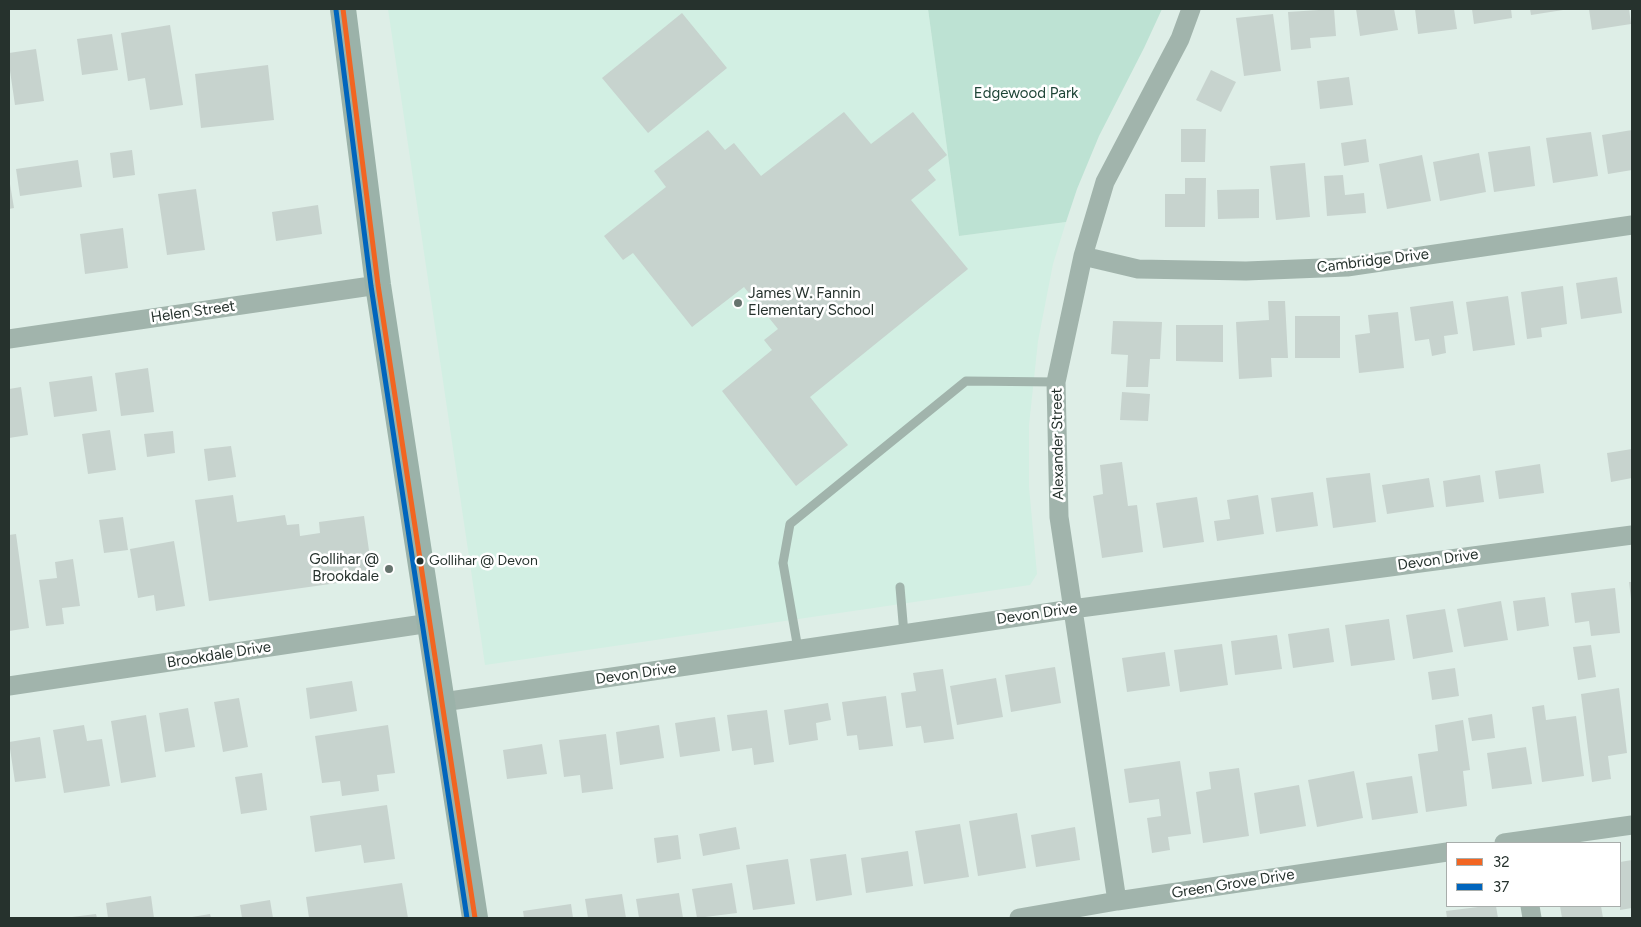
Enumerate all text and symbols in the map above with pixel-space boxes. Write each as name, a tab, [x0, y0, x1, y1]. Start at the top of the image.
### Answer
park label: Edgewood Park	[974, 85, 1078, 103]
street label: Cambridge Drive	[1316, 245, 1430, 277]
place label: James W. Fannin Elementary School	[748, 285, 874, 320]
street label: Helen Street	[150, 297, 236, 327]
marker: James W. Fannin Elementary School	[732, 297, 744, 309]
street label: Alexander Street	[1048, 388, 1068, 500]
street label: Devon Drive	[1396, 545, 1480, 575]
place label: Gollihar @ Brookdale	[309, 551, 379, 586]
place label: Gollihar @ Devon	[429, 553, 538, 569]
marker: Gollihar @ Devon	[415, 556, 425, 566]
marker: Gollihar @ Brookdale	[383, 563, 395, 575]
street label: Devon Drive	[995, 599, 1079, 629]
street label: Brookdale Drive	[166, 638, 272, 672]
street label: Devon Drive	[594, 659, 678, 689]
legend	[1446, 842, 1621, 907]
text: 32	[1493, 853, 1510, 871]
street label: Green Grove Drive	[1170, 865, 1296, 903]
text: 37	[1493, 878, 1509, 896]

